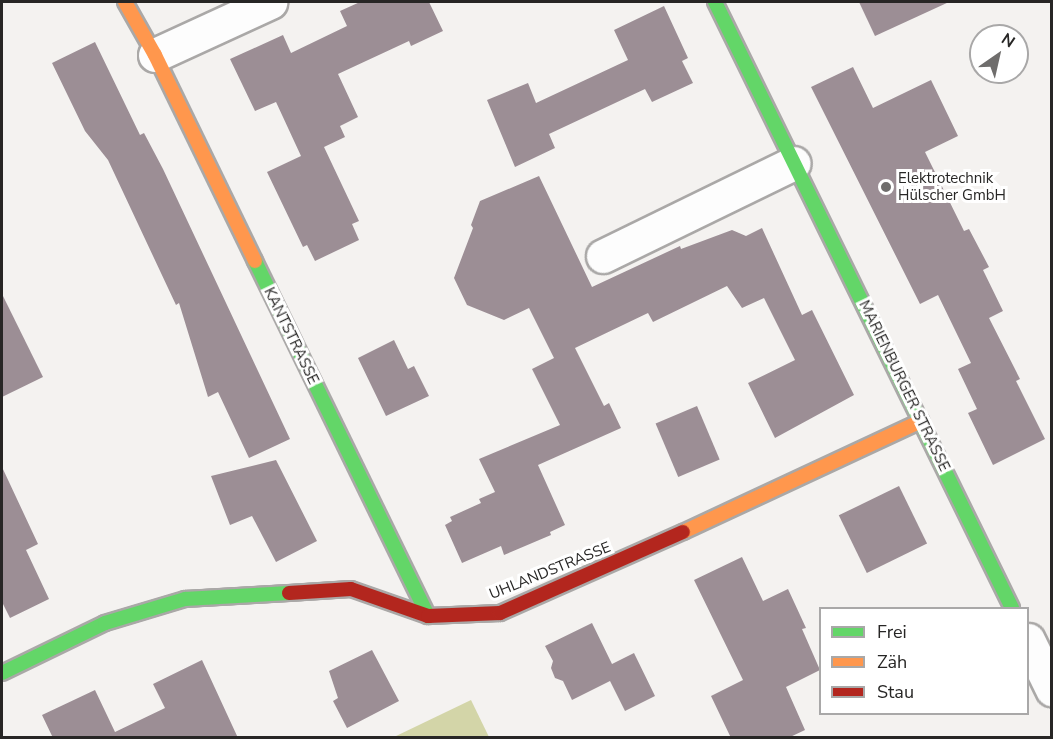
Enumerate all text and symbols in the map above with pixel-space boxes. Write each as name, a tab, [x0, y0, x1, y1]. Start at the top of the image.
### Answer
north arrow	[969, 24, 1029, 84]
text: N	[997, 28, 1019, 53]
place label: Elektrotechnik Hülscher GmbH	[898, 169, 1006, 204]
marker: Elektrotechnik Hülscher GmbH	[879, 180, 893, 194]
street label: KANTSTRASSE	[260, 285, 322, 387]
street label: MARIENBURGER STRASSE	[855, 298, 953, 474]
street label: UHLANDSTRASSE	[487, 538, 613, 604]
legend	[819, 607, 1029, 715]
text: Frei	[877, 620, 907, 644]
text: Zäh	[877, 650, 907, 674]
text: Stau	[877, 680, 914, 704]

